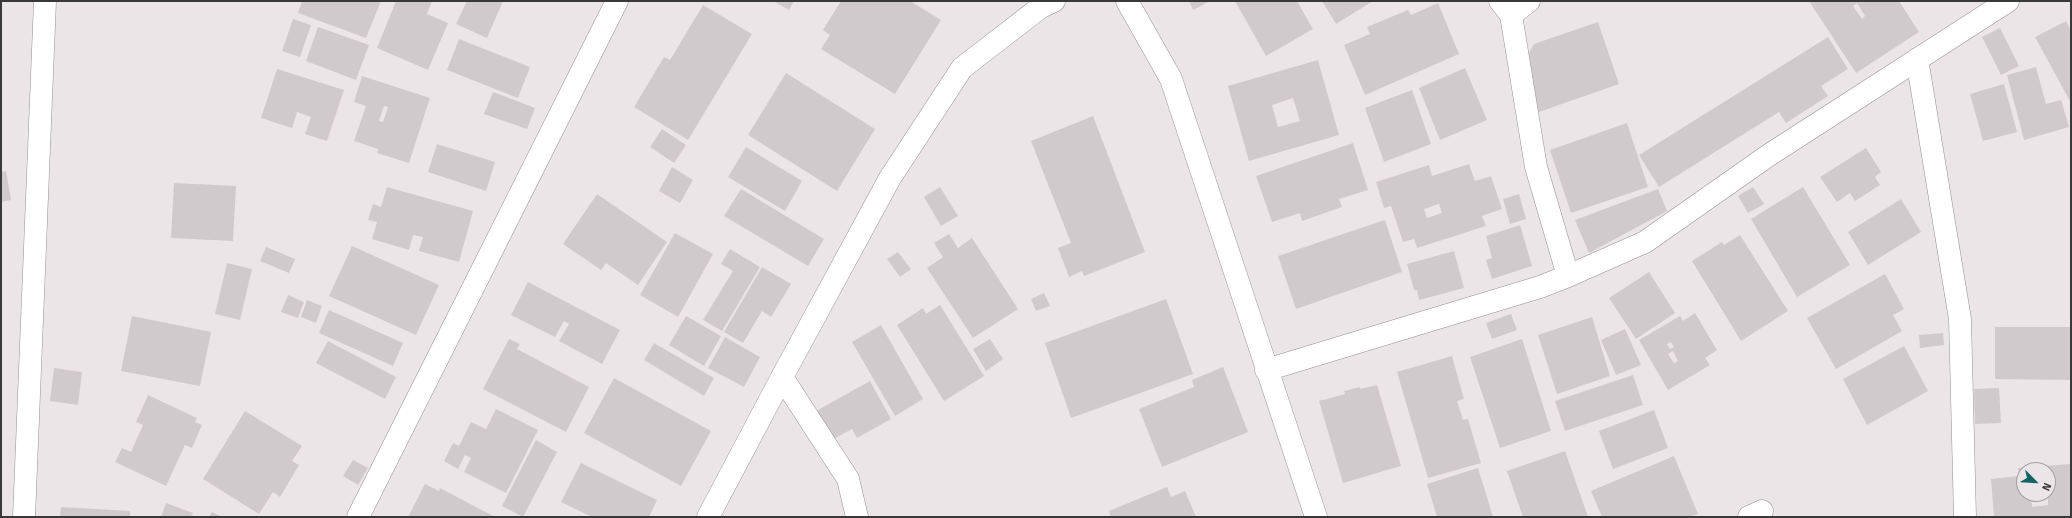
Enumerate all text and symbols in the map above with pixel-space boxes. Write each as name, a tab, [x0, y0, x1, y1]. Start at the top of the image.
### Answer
north arrow	[2016, 462, 2056, 502]
text: N	[2039, 481, 2054, 493]

